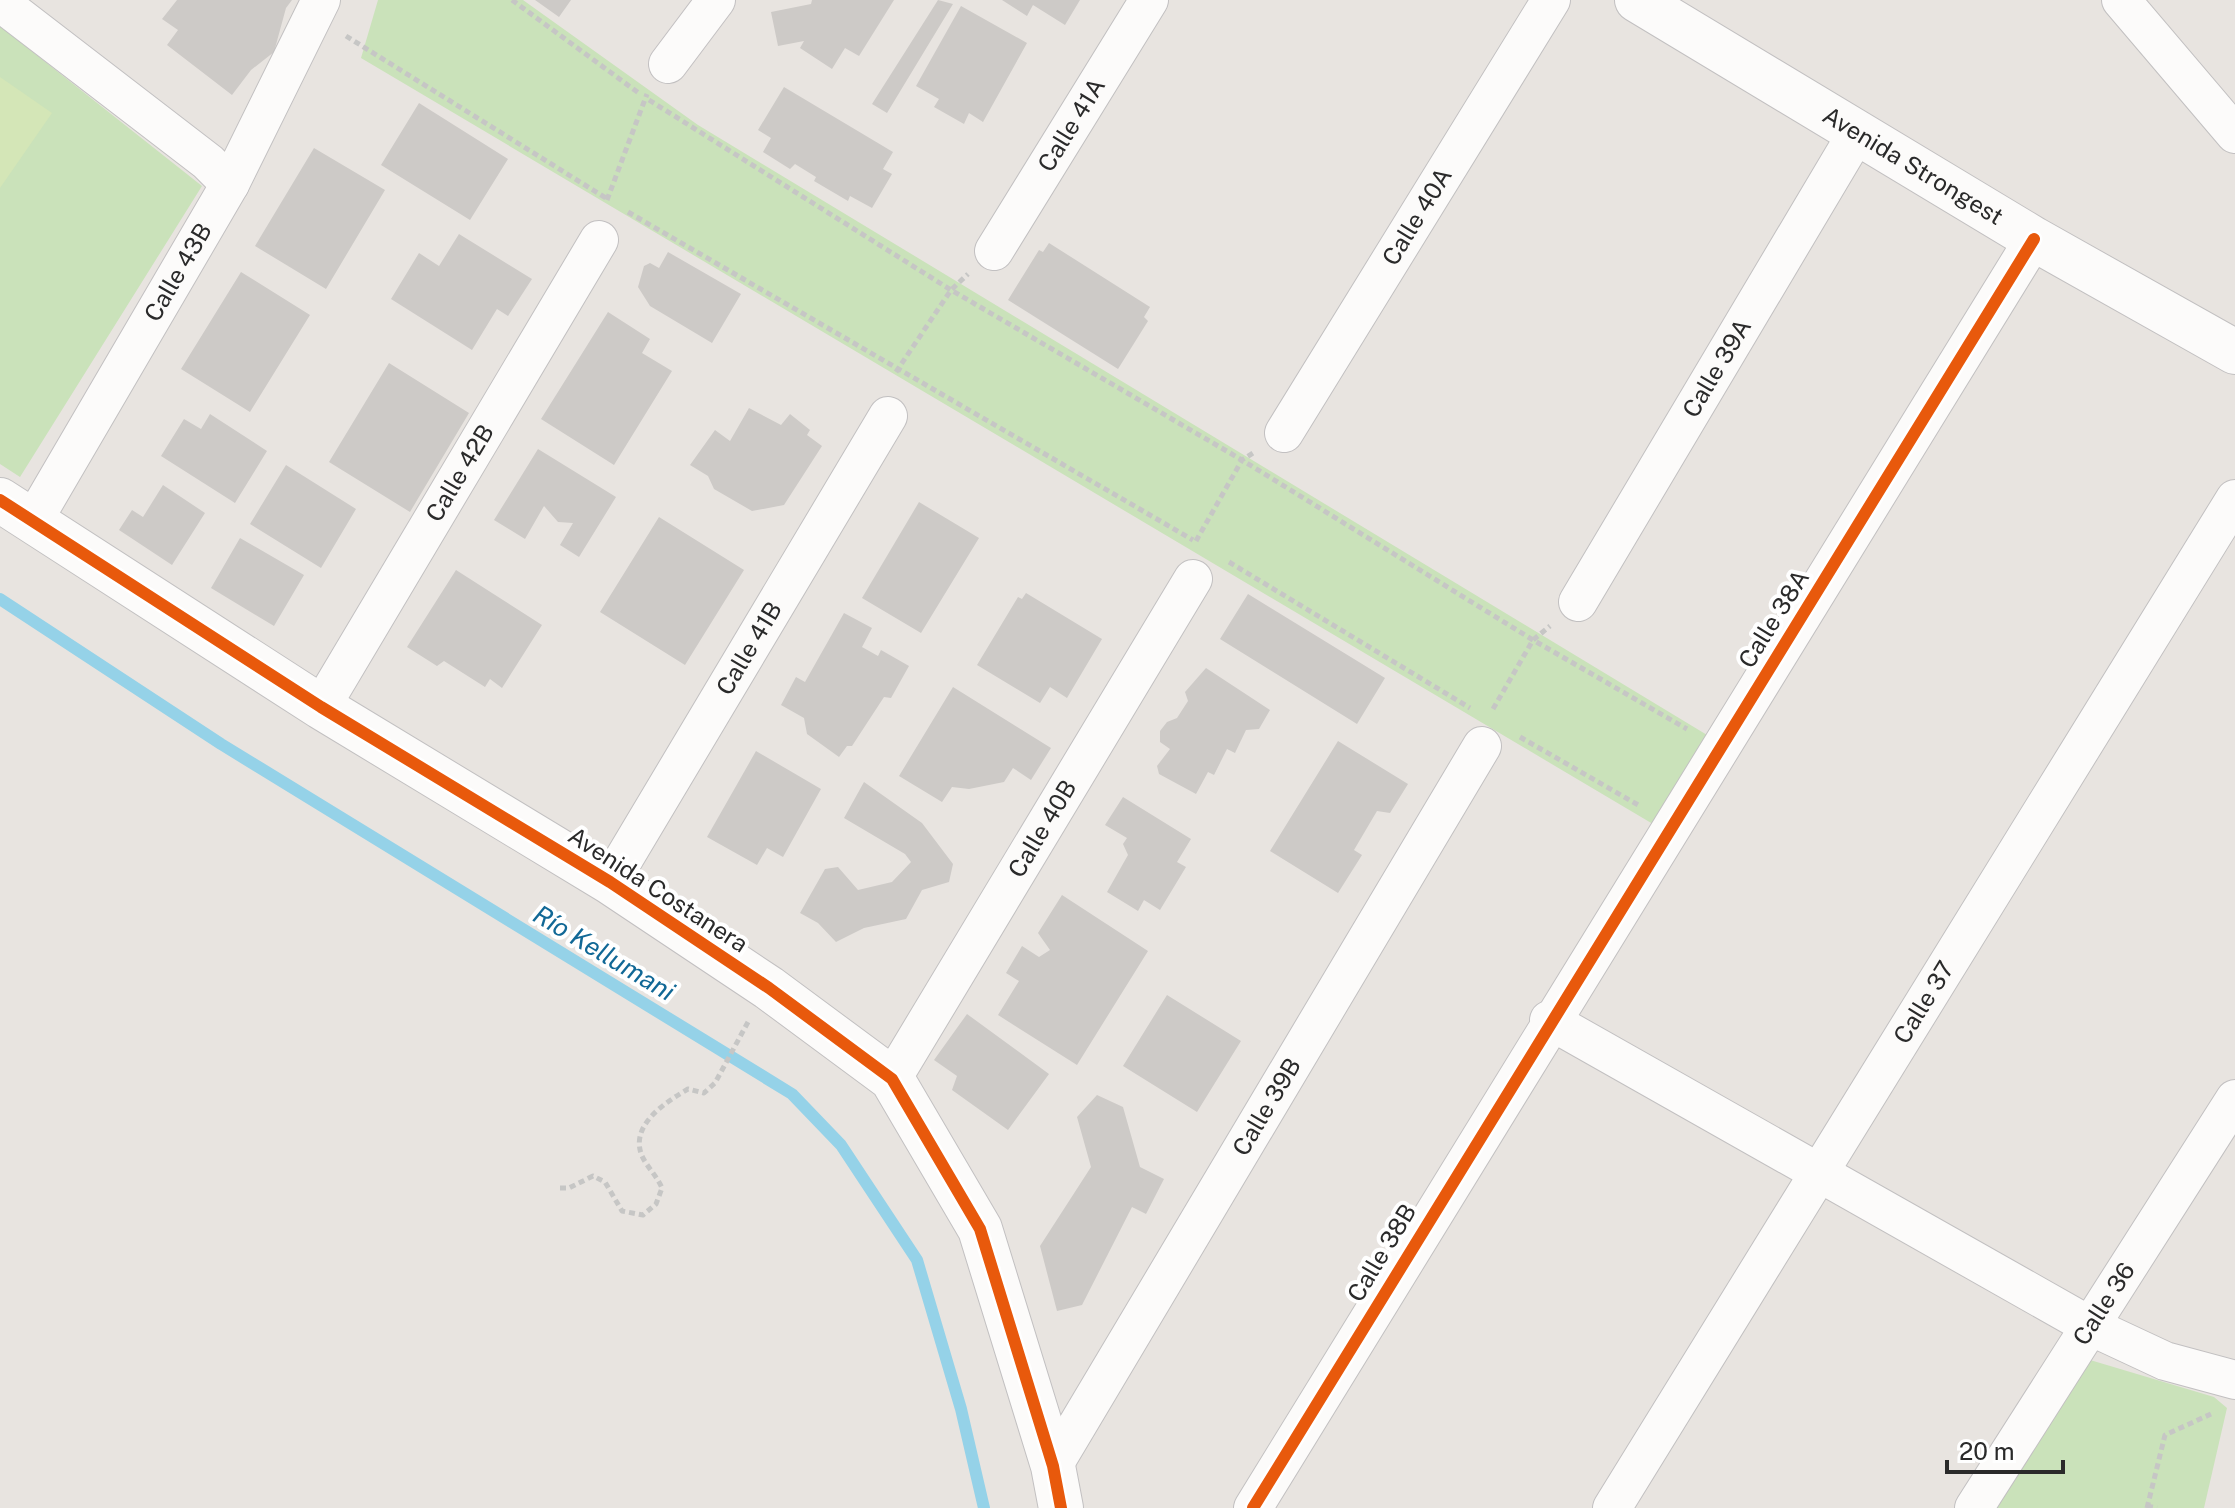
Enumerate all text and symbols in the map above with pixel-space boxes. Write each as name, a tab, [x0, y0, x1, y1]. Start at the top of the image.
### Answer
street label: Calle 41A	[1032, 73, 1110, 176]
street label: Avenida Strongest	[1818, 100, 2009, 230]
street label: Calle 40A	[1376, 162, 1457, 270]
street label: Calle 43B	[138, 218, 217, 326]
street label: Calle 39A	[1676, 313, 1756, 422]
street label: Calle 42B	[420, 419, 499, 526]
street label: Calle 38A	[1732, 564, 1814, 673]
street label: Calle 41B	[710, 596, 787, 700]
street label: Calle 40B	[1002, 775, 1082, 882]
street label: Avenida Costanera	[564, 821, 754, 958]
water label: Río Kellumani	[528, 898, 681, 1007]
street label: Calle 37	[1887, 956, 1959, 1048]
street label: Calle 39B	[1226, 1053, 1306, 1160]
street label: Calle 38B	[1341, 1199, 1421, 1306]
street label: Calle 36	[2067, 1257, 2140, 1350]
scale bar	[1947, 1424, 2063, 1474]
text: 20 m	[1959, 1437, 2015, 1465]

